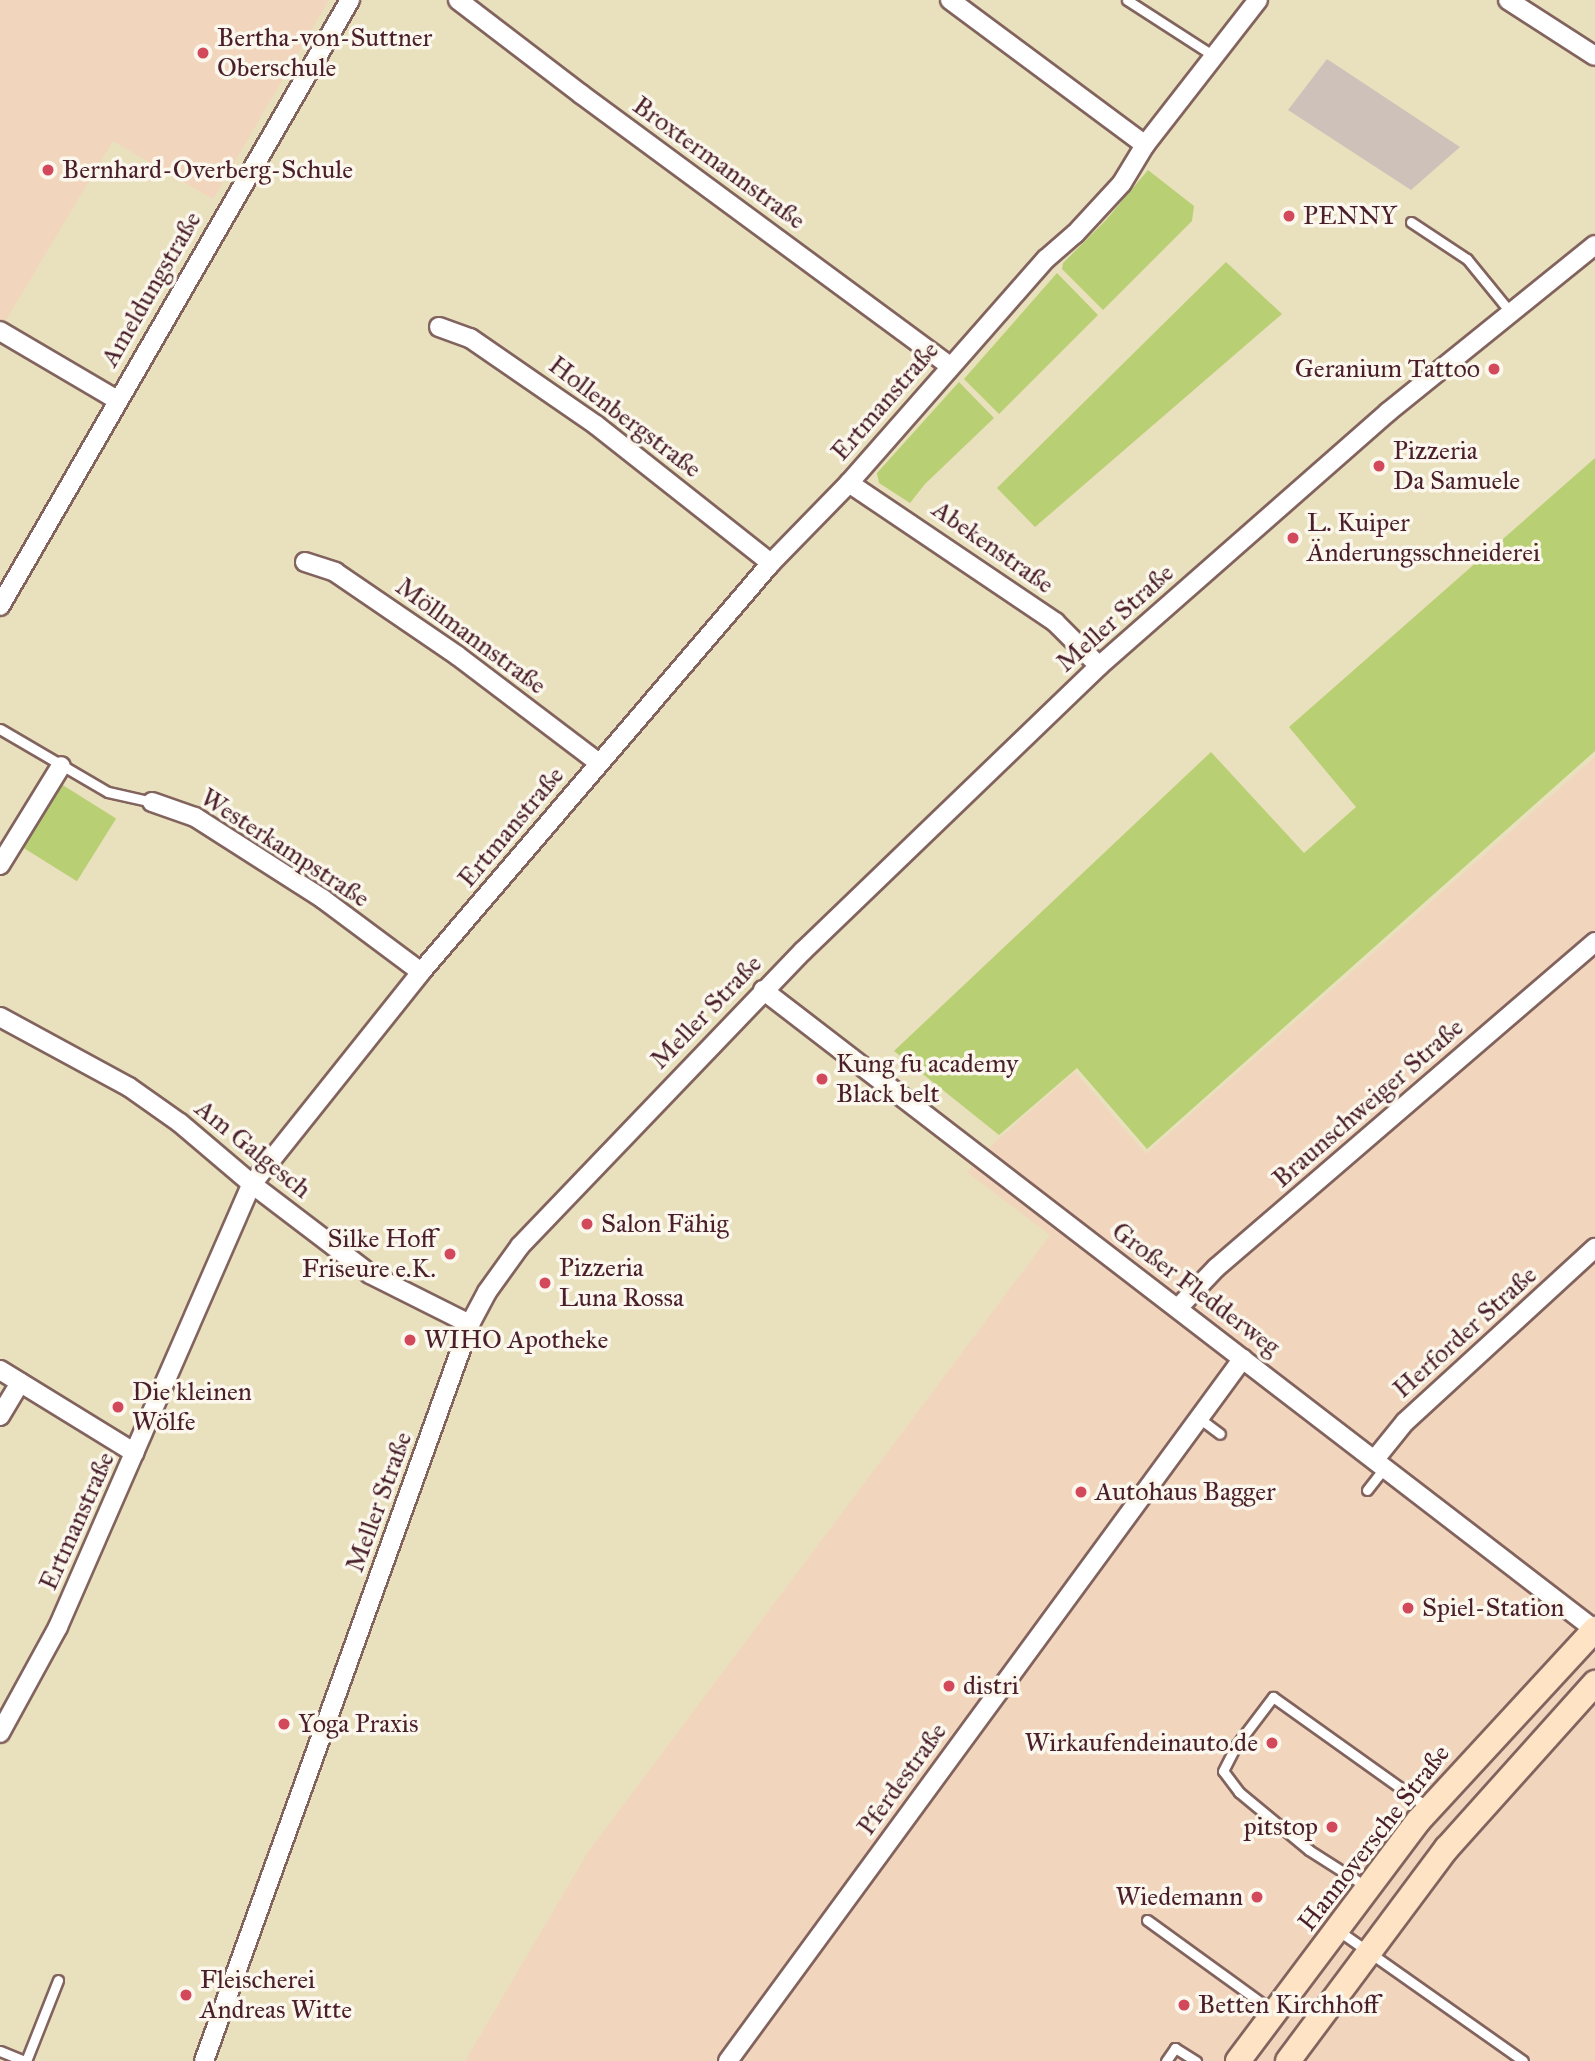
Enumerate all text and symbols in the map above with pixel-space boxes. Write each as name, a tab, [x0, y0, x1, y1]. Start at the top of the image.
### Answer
place label: Bertha-von-Suttner Oberschule	[217, 22, 432, 84]
marker: Bertha-von-Suttner Oberschule	[195, 45, 211, 61]
street label: Broxtermannstraße	[627, 90, 811, 236]
place label: Bernhard-Overberg-Schule	[62, 154, 353, 186]
marker: Bernhard-Overberg-Schule	[40, 162, 56, 178]
place label: PENNY	[1303, 200, 1397, 232]
street label: Ameldungstraße	[94, 206, 208, 372]
marker: PENNY	[1281, 208, 1297, 224]
street label: Ertmanstraße	[825, 335, 945, 467]
street label: Hollenbergstraße	[542, 349, 708, 485]
place label: Geranium Tattoo	[1295, 353, 1480, 385]
marker: Geranium Tattoo	[1486, 361, 1502, 377]
place label: Pizzeria Da Samuele	[1393, 435, 1520, 496]
marker: Pizzeria Da Samuele	[1371, 458, 1387, 474]
street label: Abekenstraße	[926, 494, 1060, 600]
place label: L. Kuiper Änderungsschneiderei	[1307, 507, 1540, 568]
marker: L. Kuiper Änderungsschneiderei	[1285, 530, 1301, 546]
street label: Meller Straße	[1050, 557, 1180, 679]
street label: Möllmannstraße	[390, 571, 552, 701]
street label: Ertmanstraße	[451, 760, 571, 894]
street label: Westerkampstraße	[195, 782, 375, 914]
street label: Meller Straße	[644, 948, 768, 1076]
street label: Braunschweiger Straße	[1266, 1012, 1470, 1194]
place label: Kung fu academy Black belt	[836, 1048, 1018, 1110]
marker: Kung fu academy Black belt	[814, 1071, 830, 1087]
street label: Am Galgesch	[189, 1093, 317, 1205]
place label: Salon Fähig	[601, 1208, 729, 1240]
street label: Großer Fledderweg	[1106, 1215, 1286, 1363]
marker: Salon Fähig	[579, 1216, 595, 1232]
place label: Silke Hoff Friseure e.K.	[302, 1223, 436, 1284]
marker: Silke Hoff Friseure e.K.	[442, 1246, 458, 1262]
place label: Pizzeria Luna Rossa	[559, 1252, 684, 1314]
street label: Herforder Straße	[1387, 1259, 1543, 1405]
marker: Pizzeria Luna Rossa	[537, 1275, 553, 1291]
place label: WIHO Apotheke	[424, 1324, 608, 1356]
marker: WIHO Apotheke	[402, 1332, 418, 1348]
place label: Die kleinen Wölfe	[132, 1376, 252, 1438]
marker: Die kleinen Wölfe	[110, 1399, 126, 1415]
street label: Meller Straße	[339, 1428, 419, 1576]
street label: Ertmanstraße	[33, 1447, 121, 1595]
place label: Autohaus Bagger	[1095, 1476, 1276, 1508]
marker: Autohaus Bagger	[1073, 1484, 1089, 1500]
place label: Spiel-Station	[1422, 1592, 1564, 1624]
marker: Spiel-Station	[1400, 1600, 1416, 1616]
place label: distri	[963, 1670, 1019, 1702]
marker: distri	[941, 1678, 957, 1694]
place label: Yoga Praxis	[298, 1708, 418, 1740]
marker: Yoga Praxis	[276, 1716, 292, 1732]
street label: Pferdestraße	[851, 1717, 953, 1841]
place label: Wirkaufendeinauto.de	[1025, 1727, 1258, 1759]
marker: Wirkaufendeinauto.de	[1264, 1735, 1280, 1751]
street label: Hannoversche Straße	[1292, 1739, 1456, 1937]
place label: pitstop	[1244, 1811, 1318, 1843]
marker: pitstop	[1324, 1819, 1340, 1835]
place label: Wiedemann	[1116, 1881, 1243, 1913]
marker: Wiedemann	[1249, 1889, 1265, 1905]
place label: Fleischerei Andreas Witte	[200, 1964, 352, 2025]
marker: Fleischerei Andreas Witte	[178, 1987, 194, 2003]
place label: Betten Kirchhoff	[1198, 1989, 1379, 2021]
marker: Betten Kirchhoff	[1176, 1997, 1192, 2013]

